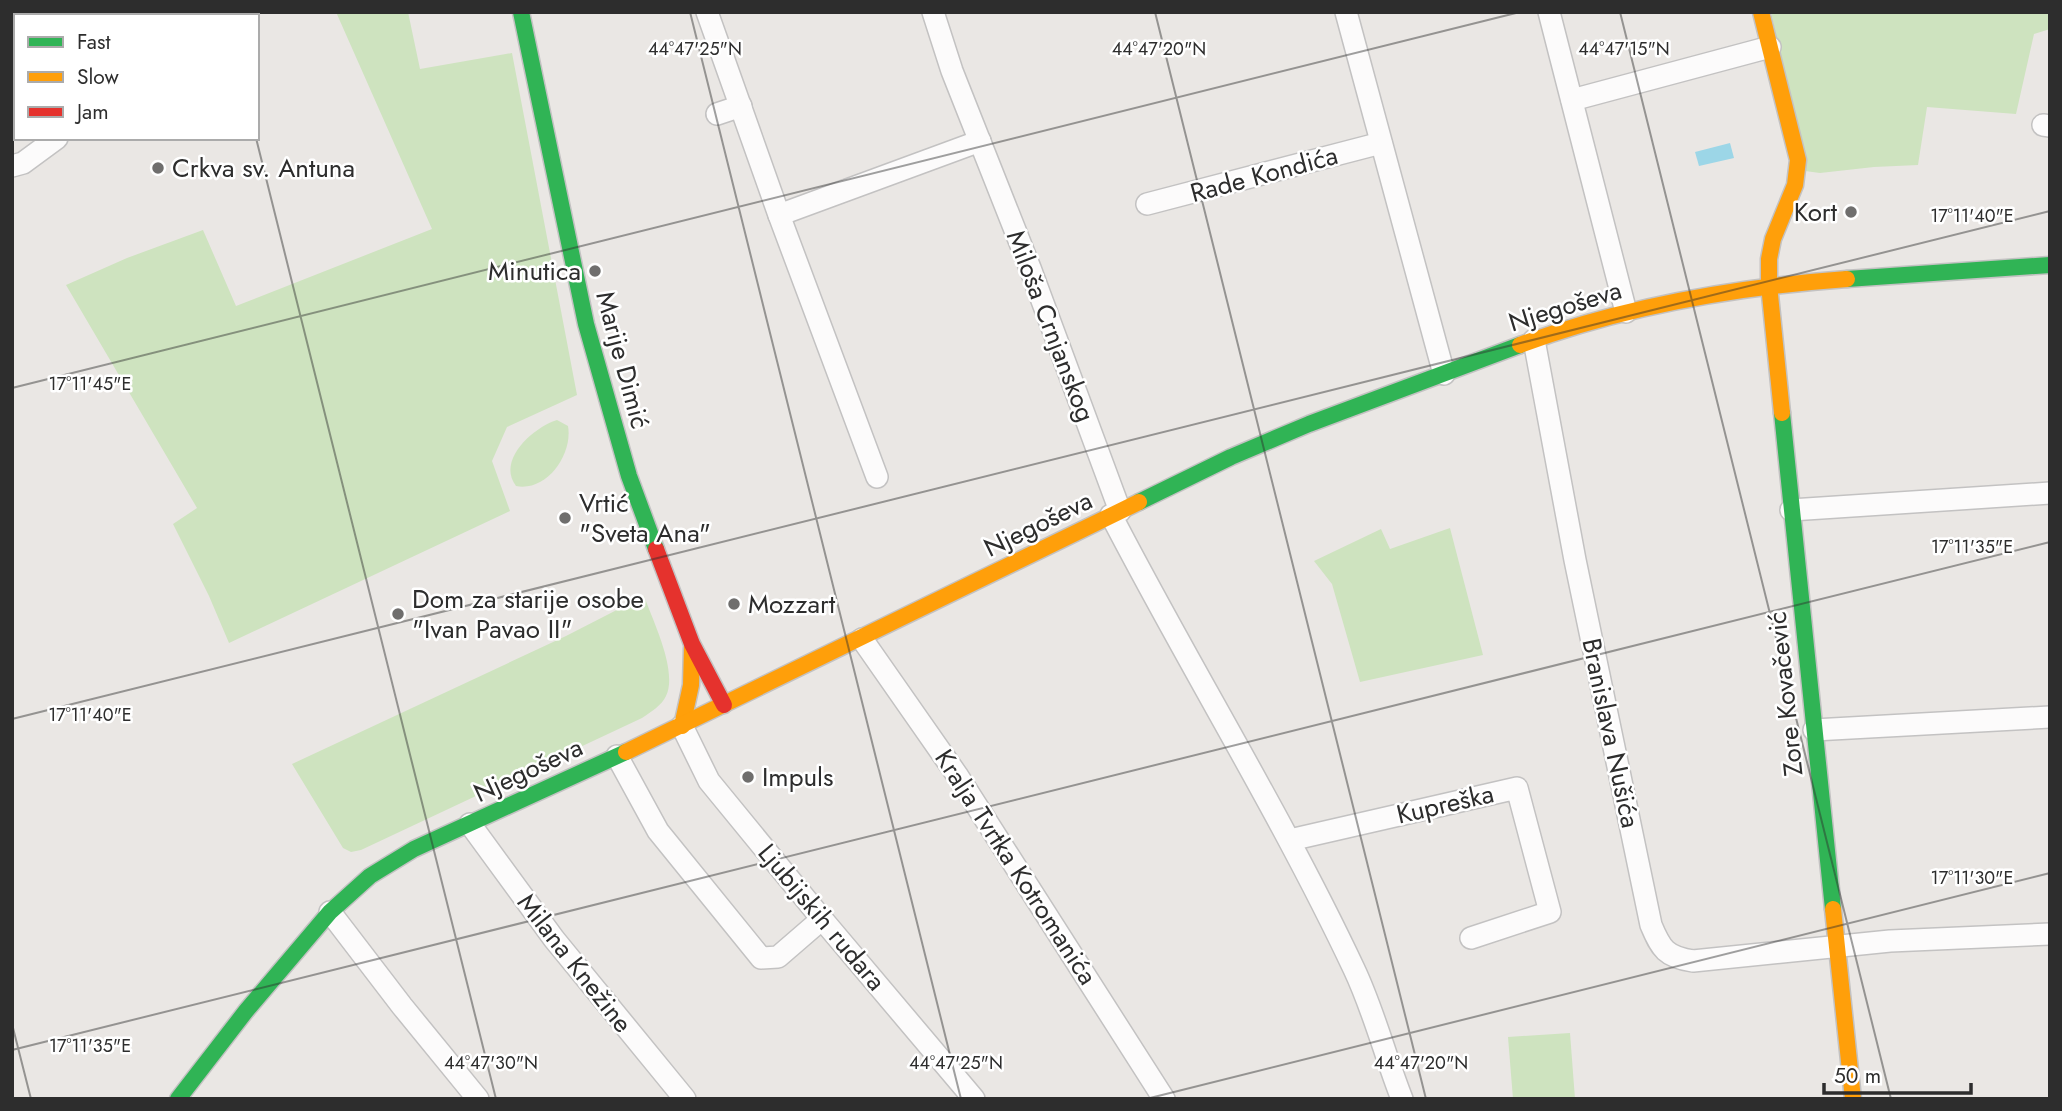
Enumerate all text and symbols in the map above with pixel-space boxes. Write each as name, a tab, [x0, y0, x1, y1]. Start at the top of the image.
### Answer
legend	[14, 14, 259, 140]
text: Fast	[77, 27, 110, 57]
text: 44°47'25"N	[648, 36, 742, 62]
text: 44°47'20"N	[1112, 36, 1206, 62]
text: 44°47'15"N	[1578, 36, 1670, 62]
text: Slow	[77, 62, 119, 92]
text: Jam	[74, 97, 109, 127]
street label: Rade Kondića	[1186, 136, 1342, 212]
place label: Crkva sv. Antuna	[172, 149, 355, 187]
marker: Crkva sv. Antuna	[150, 160, 166, 176]
place label: Kort	[1794, 193, 1838, 231]
text: 17°11'40"E	[1930, 203, 2014, 229]
marker: Kort	[1843, 204, 1859, 220]
street label: Miloša Crnjanskog	[997, 225, 1105, 427]
place label: Minutica	[488, 252, 581, 290]
marker: Minutica	[587, 263, 603, 279]
street label: Njegoševa	[1504, 271, 1626, 341]
street label: Marije Dimić	[586, 287, 660, 433]
text: 17°11'45"E	[49, 371, 131, 397]
street label: Njegoševa	[977, 481, 1099, 567]
place label: Vrtić "Sveta Ana"	[579, 484, 711, 552]
marker: Vrtić "Sveta Ana"	[557, 510, 573, 526]
text: 17°11'35"E	[1931, 534, 2013, 560]
place label: Dom za starije osobe "Ivan Pavao II"	[412, 580, 644, 648]
place label: Mozzart	[748, 585, 836, 623]
marker: Mozzart	[726, 596, 742, 612]
marker: Dom za starije osobe "Ivan Pavao II"	[390, 606, 406, 622]
street label: Zore Kovačević	[1757, 610, 1813, 778]
street label: Branislava Nušića	[1572, 635, 1650, 831]
text: 17°11'40"E	[48, 702, 132, 728]
street label: Njegoševa	[467, 728, 589, 812]
street label: Kralja Tvrtka Kotromanića	[926, 742, 1106, 992]
place label: Impuls	[762, 758, 834, 796]
marker: Impuls	[740, 769, 756, 785]
street label: Kupreška	[1393, 774, 1497, 834]
street label: Ljubijskih rudara	[749, 835, 895, 999]
text: 17°11'30"E	[1931, 865, 2013, 891]
street label: Milana Knežine	[508, 885, 642, 1041]
text: 17°11'35"E	[49, 1033, 131, 1059]
text: 44°47'30"N	[444, 1050, 538, 1076]
text: 44°47'25"N	[909, 1050, 1003, 1076]
text: 44°47'20"N	[1374, 1050, 1468, 1076]
scale bar	[1824, 1052, 1971, 1096]
text: 50 m	[1834, 1061, 1881, 1091]

